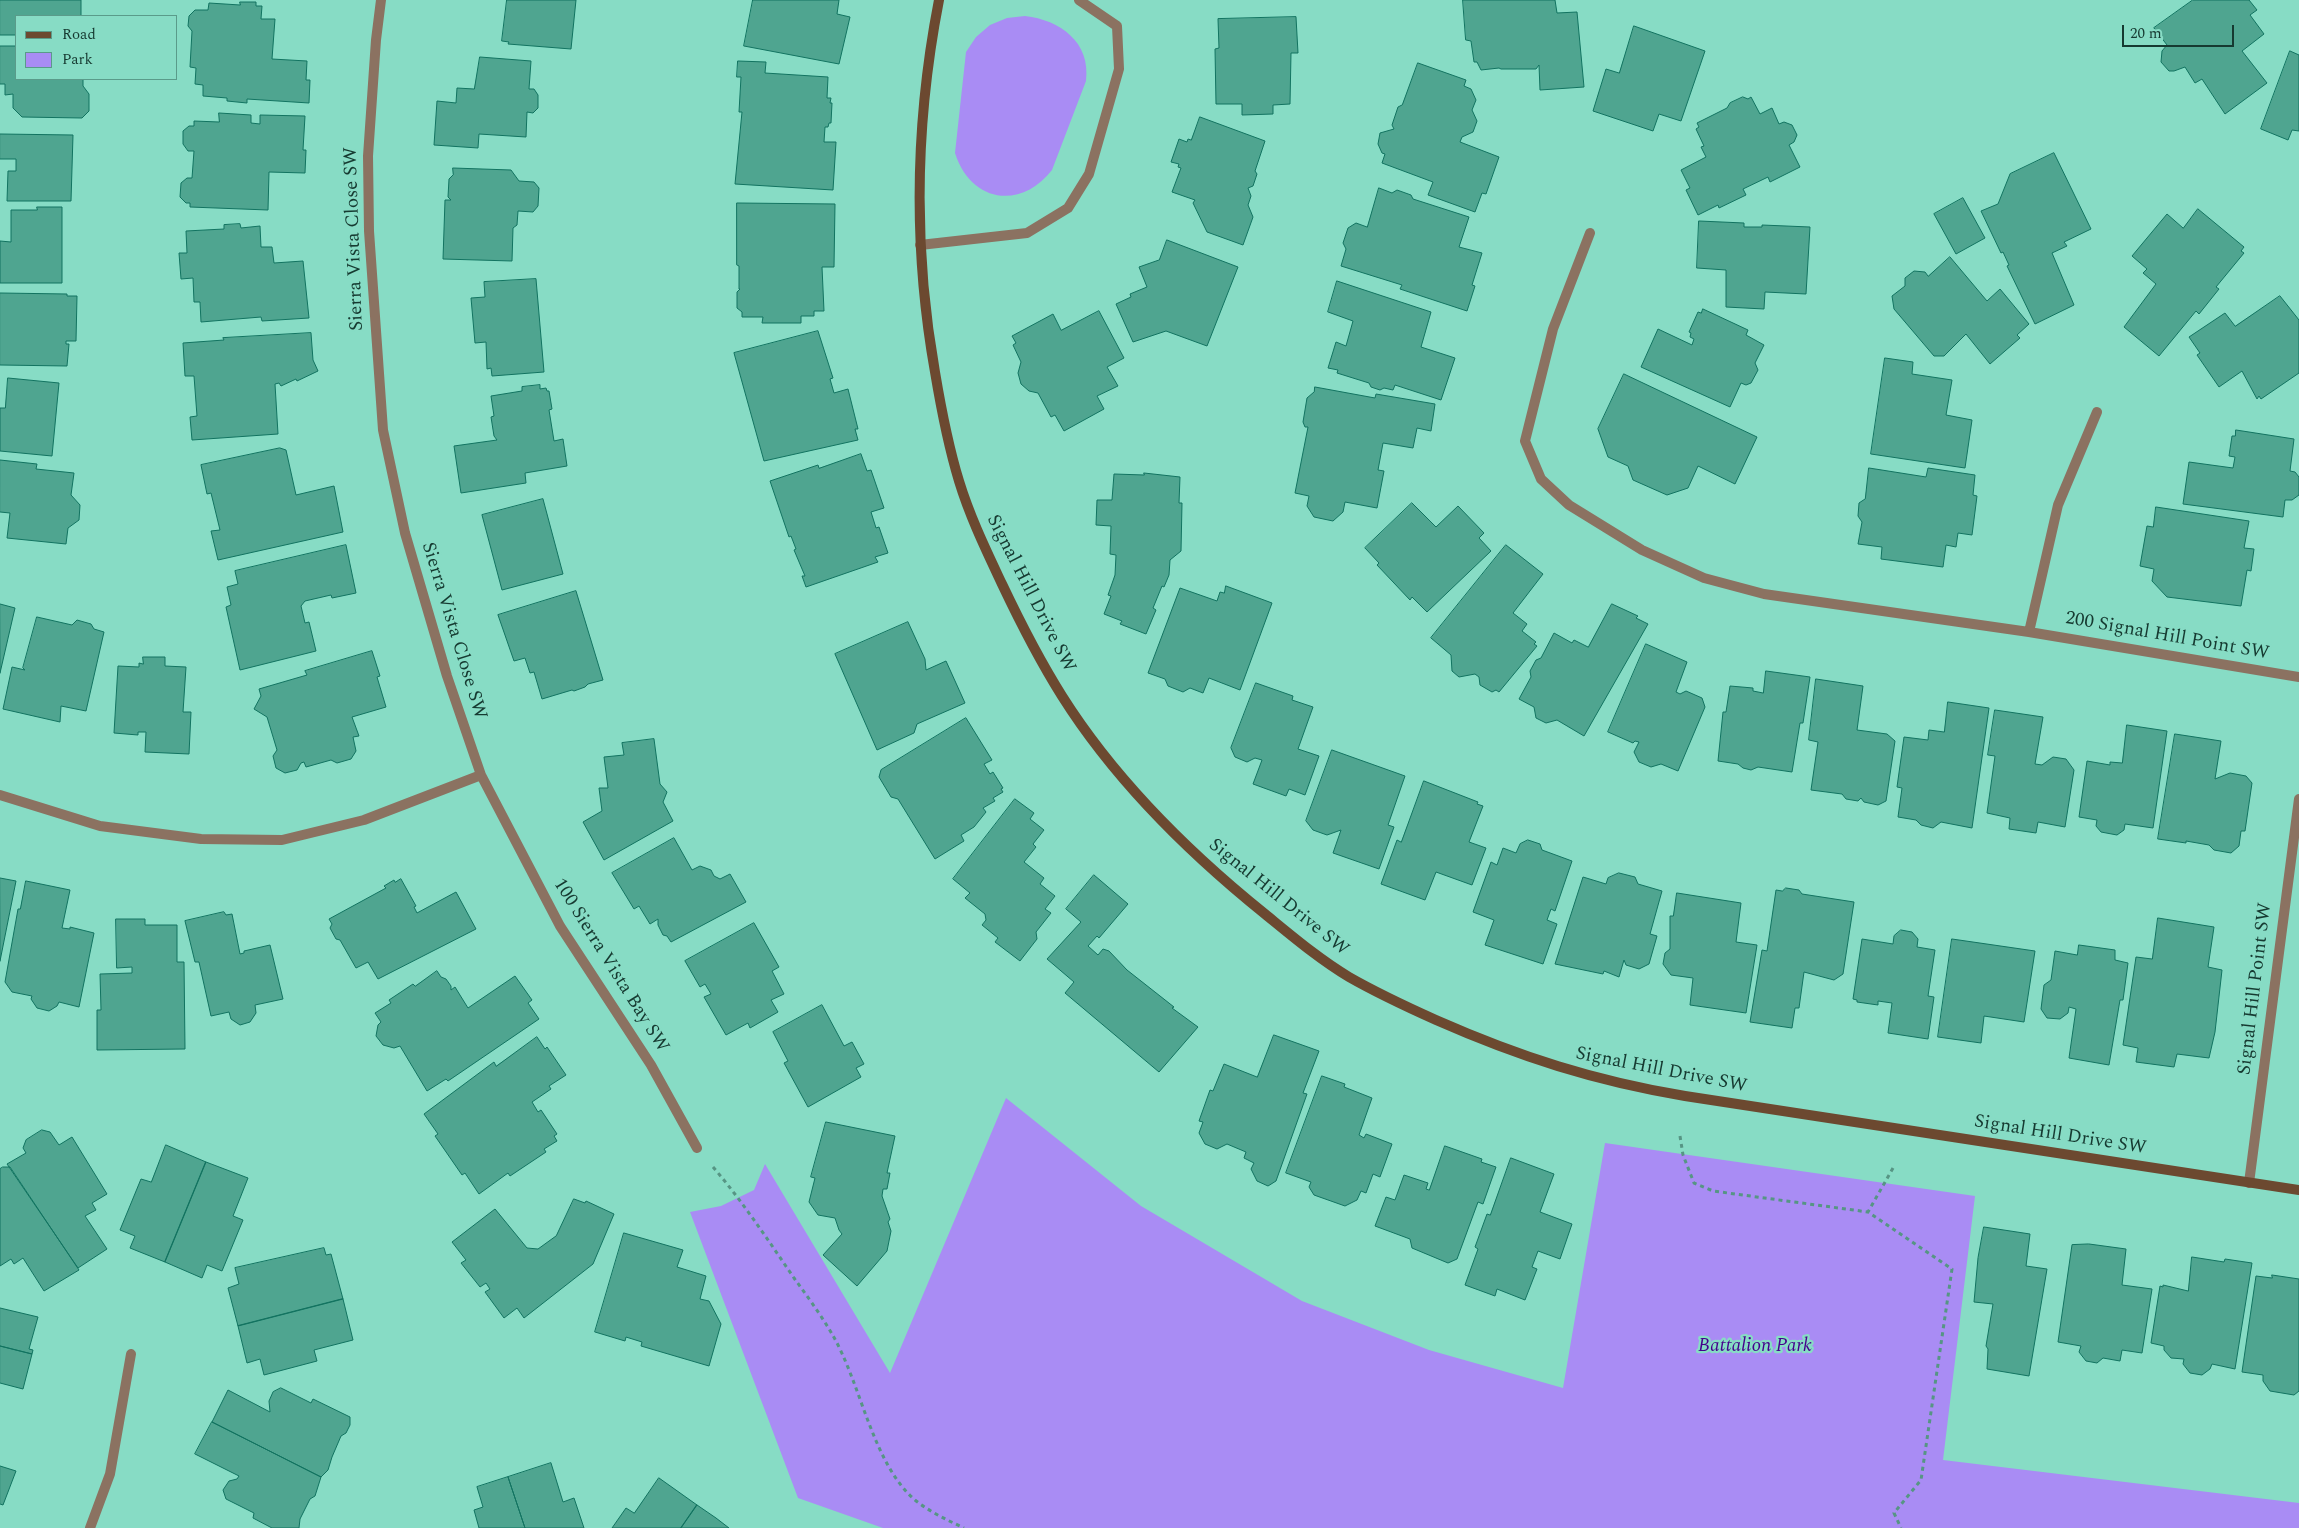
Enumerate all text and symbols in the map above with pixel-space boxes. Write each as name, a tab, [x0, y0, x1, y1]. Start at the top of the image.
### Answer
legend	[15, 15, 178, 80]
scale bar	[2124, 15, 2236, 47]
text: 20 m	[2130, 22, 2162, 45]
text: Road	[62, 23, 96, 46]
text: Park	[62, 48, 93, 71]
street label: Sierra Vista Close SW	[340, 147, 370, 331]
street label: Signal Hill Drive SW	[980, 511, 1080, 677]
street label: Sierra Vista Close SW	[415, 540, 491, 722]
street label: 200 Signal Hill Point SW	[2063, 608, 2271, 666]
street label: Signal Hill Drive SW	[1203, 834, 1353, 962]
street label: 100 Sierra Vista Bay SW	[547, 875, 673, 1057]
street label: Signal Hill Point SW	[2234, 902, 2278, 1076]
street label: Signal Hill Drive SW	[1573, 1043, 1749, 1099]
street label: Signal Hill Drive SW	[1972, 1111, 2148, 1161]
park label: Battalion Park	[1698, 1336, 1812, 1358]

